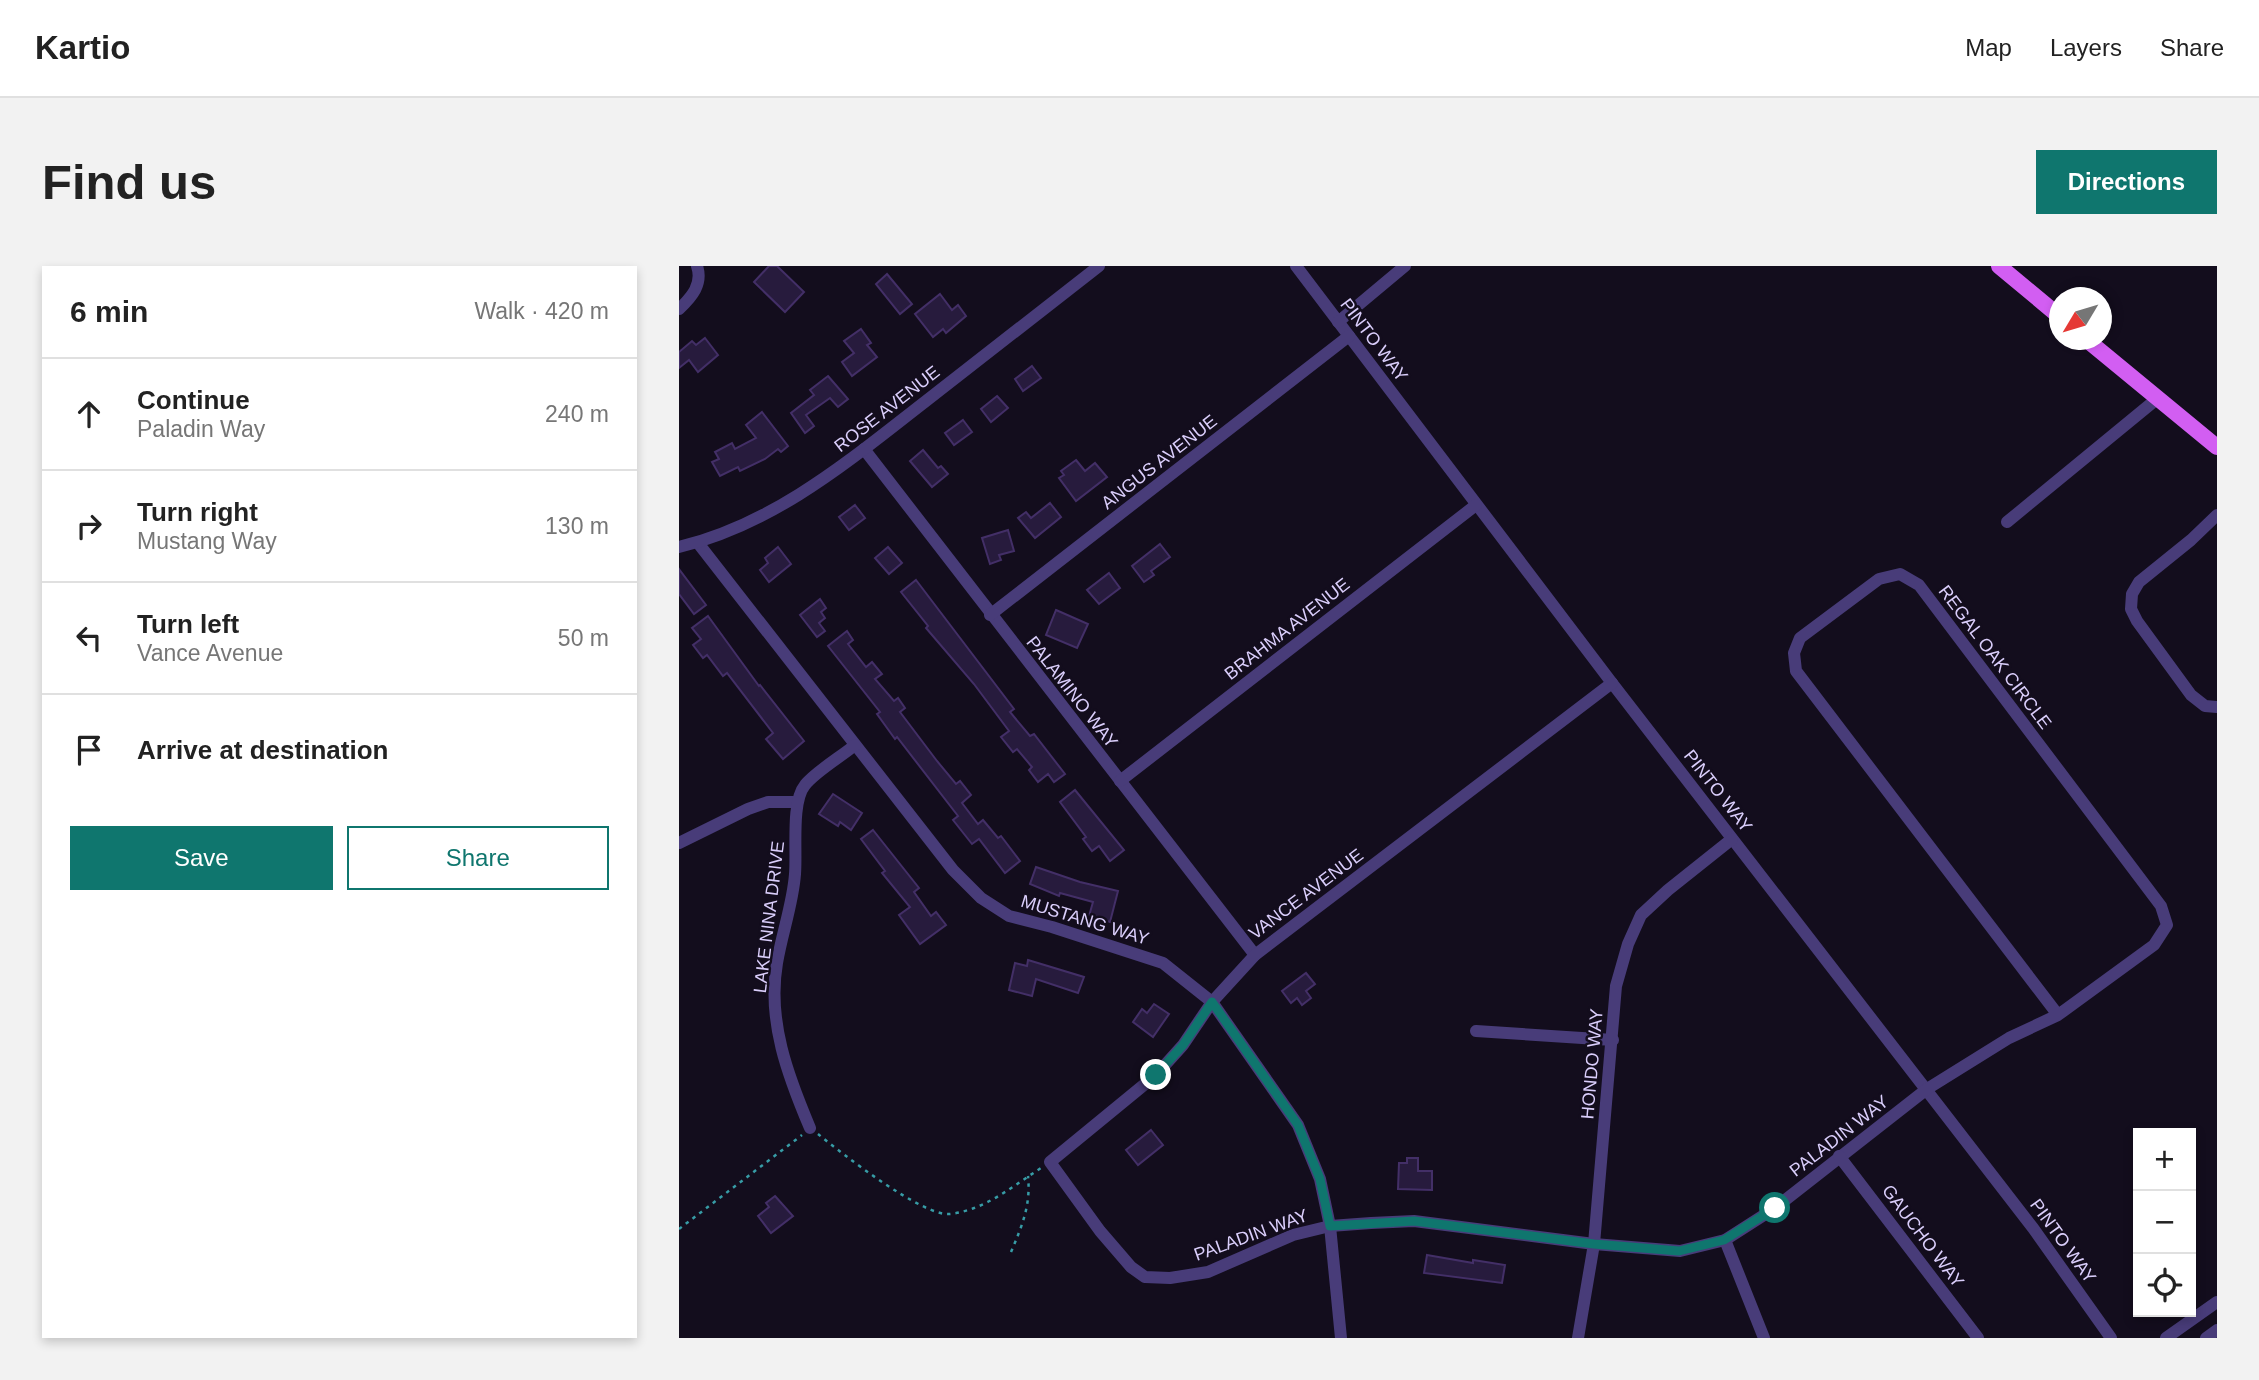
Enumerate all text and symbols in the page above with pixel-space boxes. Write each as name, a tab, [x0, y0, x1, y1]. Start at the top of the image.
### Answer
text: Kartio	[35, 29, 130, 66]
text: Map	[1965, 34, 2012, 61]
text: Layers	[2050, 34, 2122, 61]
text: Share	[2160, 34, 2224, 61]
button: Directions	[2036, 150, 2217, 214]
text: Find us	[42, 155, 216, 209]
north arrow	[2049, 287, 2112, 350]
text: 6 min	[70, 295, 148, 328]
street label: PINTO WAY	[1336, 295, 1412, 385]
text: Walk · 420 m	[474, 298, 609, 324]
street label: ROSE AVENUE	[831, 362, 943, 456]
text: Continue	[137, 385, 250, 415]
icon: ahead	[70, 395, 108, 433]
text: 240 m	[545, 401, 609, 427]
street label: ANGUS AVENUE	[1097, 411, 1221, 513]
text: Paladin Way	[137, 416, 265, 442]
text: Turn right	[137, 497, 258, 527]
icon: right	[70, 507, 108, 545]
text: 130 m	[545, 513, 609, 539]
text: Mustang Way	[137, 528, 277, 554]
street label: BRAHMA AVENUE	[1221, 574, 1353, 684]
street label: REGAL OAK CIRCLE	[1935, 581, 2055, 733]
text: Turn left	[137, 609, 239, 639]
icon: left	[70, 619, 108, 657]
text: 50 m	[558, 625, 609, 651]
street label: PALAMINO WAY	[1022, 632, 1122, 752]
text: Vance Avenue	[137, 640, 283, 666]
icon: arrive	[70, 731, 108, 769]
text: Arrive at destination	[137, 735, 388, 765]
street label: PINTO WAY	[1680, 746, 1756, 836]
button: Save	[70, 826, 333, 890]
button: Share	[347, 826, 609, 890]
street label: LAKE NINA DRIVE	[750, 840, 788, 994]
street label: VANCE AVENUE	[1245, 845, 1367, 943]
street label: MUSTANG WAY	[1019, 891, 1151, 949]
street label: HONDO WAY	[1577, 1008, 1607, 1120]
route end	[1140, 1059, 1171, 1090]
street label: PALADIN WAY	[1786, 1091, 1892, 1181]
map controls	[2133, 1128, 2196, 1317]
button: +	[2133, 1128, 2196, 1191]
street label: GAUCHO WAY	[1878, 1181, 1968, 1291]
button: −	[2133, 1191, 2196, 1254]
route start	[1759, 1192, 1790, 1223]
street label: PINTO WAY	[2026, 1195, 2100, 1287]
street label: PALADIN WAY	[1191, 1205, 1311, 1265]
button: locate	[2133, 1254, 2196, 1317]

